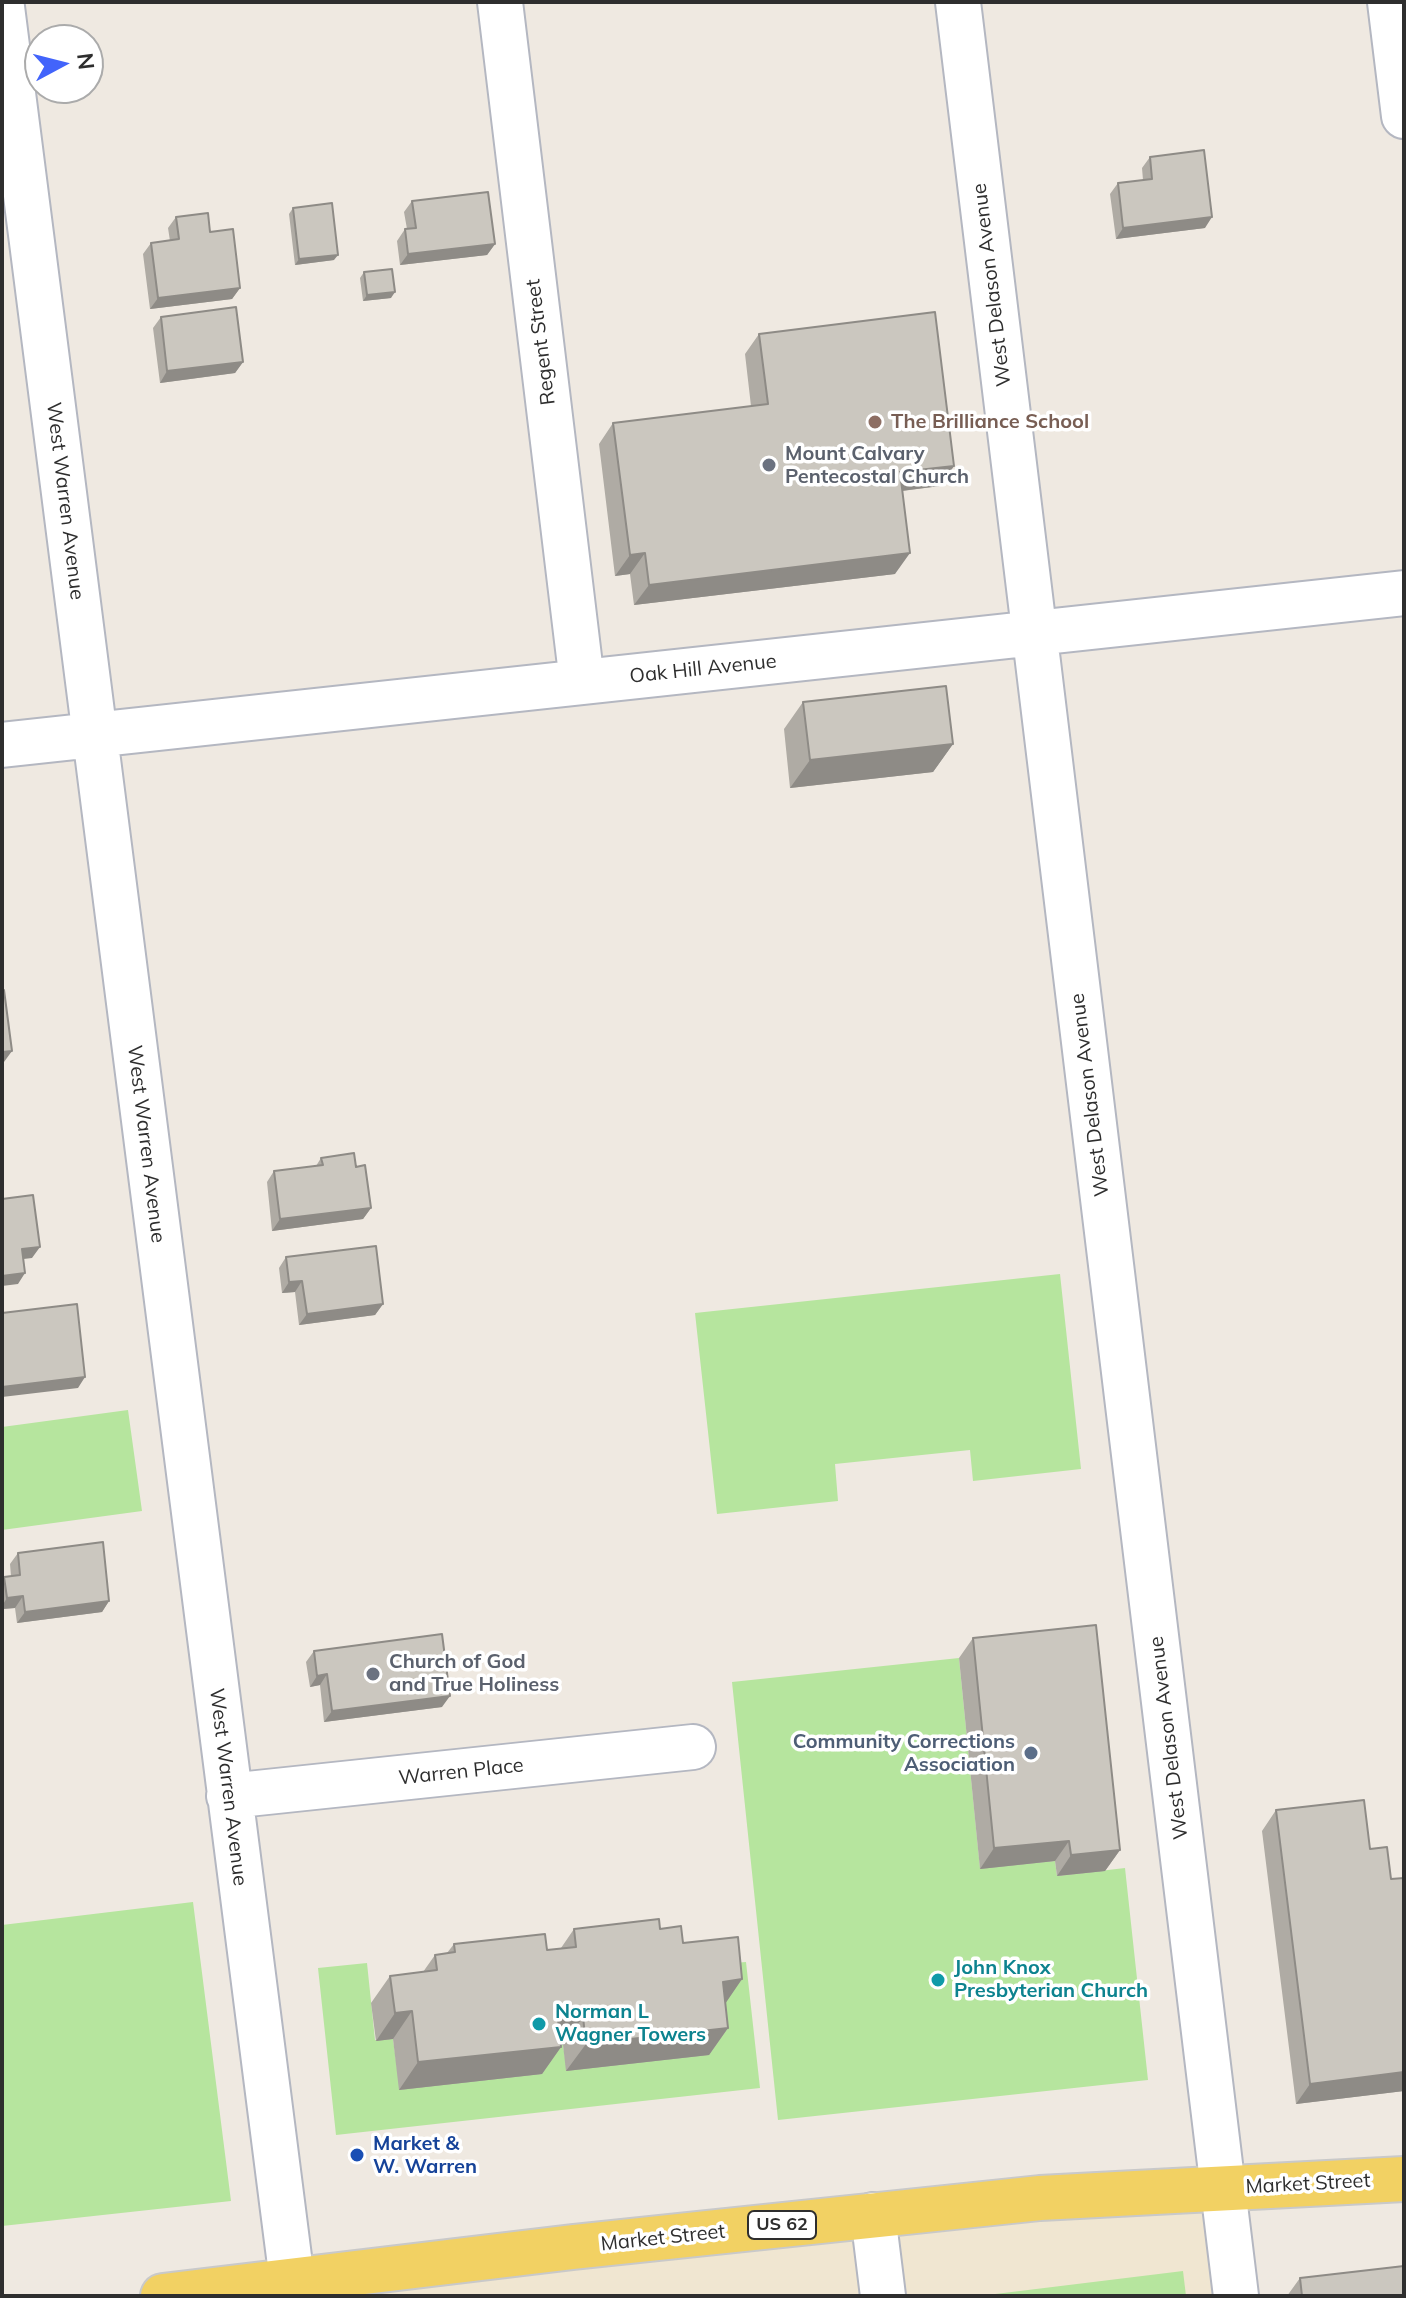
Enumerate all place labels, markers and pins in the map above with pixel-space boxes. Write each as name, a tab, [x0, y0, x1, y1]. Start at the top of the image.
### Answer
place label: The Brilliance School	[891, 410, 1089, 434]
marker: The Brilliance School	[866, 413, 884, 431]
place label: Mount Calvary Pentecostal Church	[785, 442, 969, 489]
marker: Mount Calvary Pentecostal Church	[760, 456, 778, 474]
place label: Church of God and True Holiness	[389, 1650, 559, 1697]
marker: Church of God and True Holiness	[364, 1665, 382, 1683]
place label: Community Corrections Association	[793, 1730, 1015, 1777]
marker: Community Corrections Association	[1022, 1744, 1040, 1762]
place label: John Knox Presbyterian Church	[954, 1956, 1148, 2003]
marker: John Knox Presbyterian Church	[929, 1971, 947, 1989]
place label: Norman L Wagner Towers	[555, 2000, 706, 2047]
marker: Norman L Wagner Towers	[530, 2015, 548, 2033]
place label: Market & W. Warren	[373, 2132, 477, 2179]
marker: Market & W. Warren	[348, 2146, 366, 2164]

